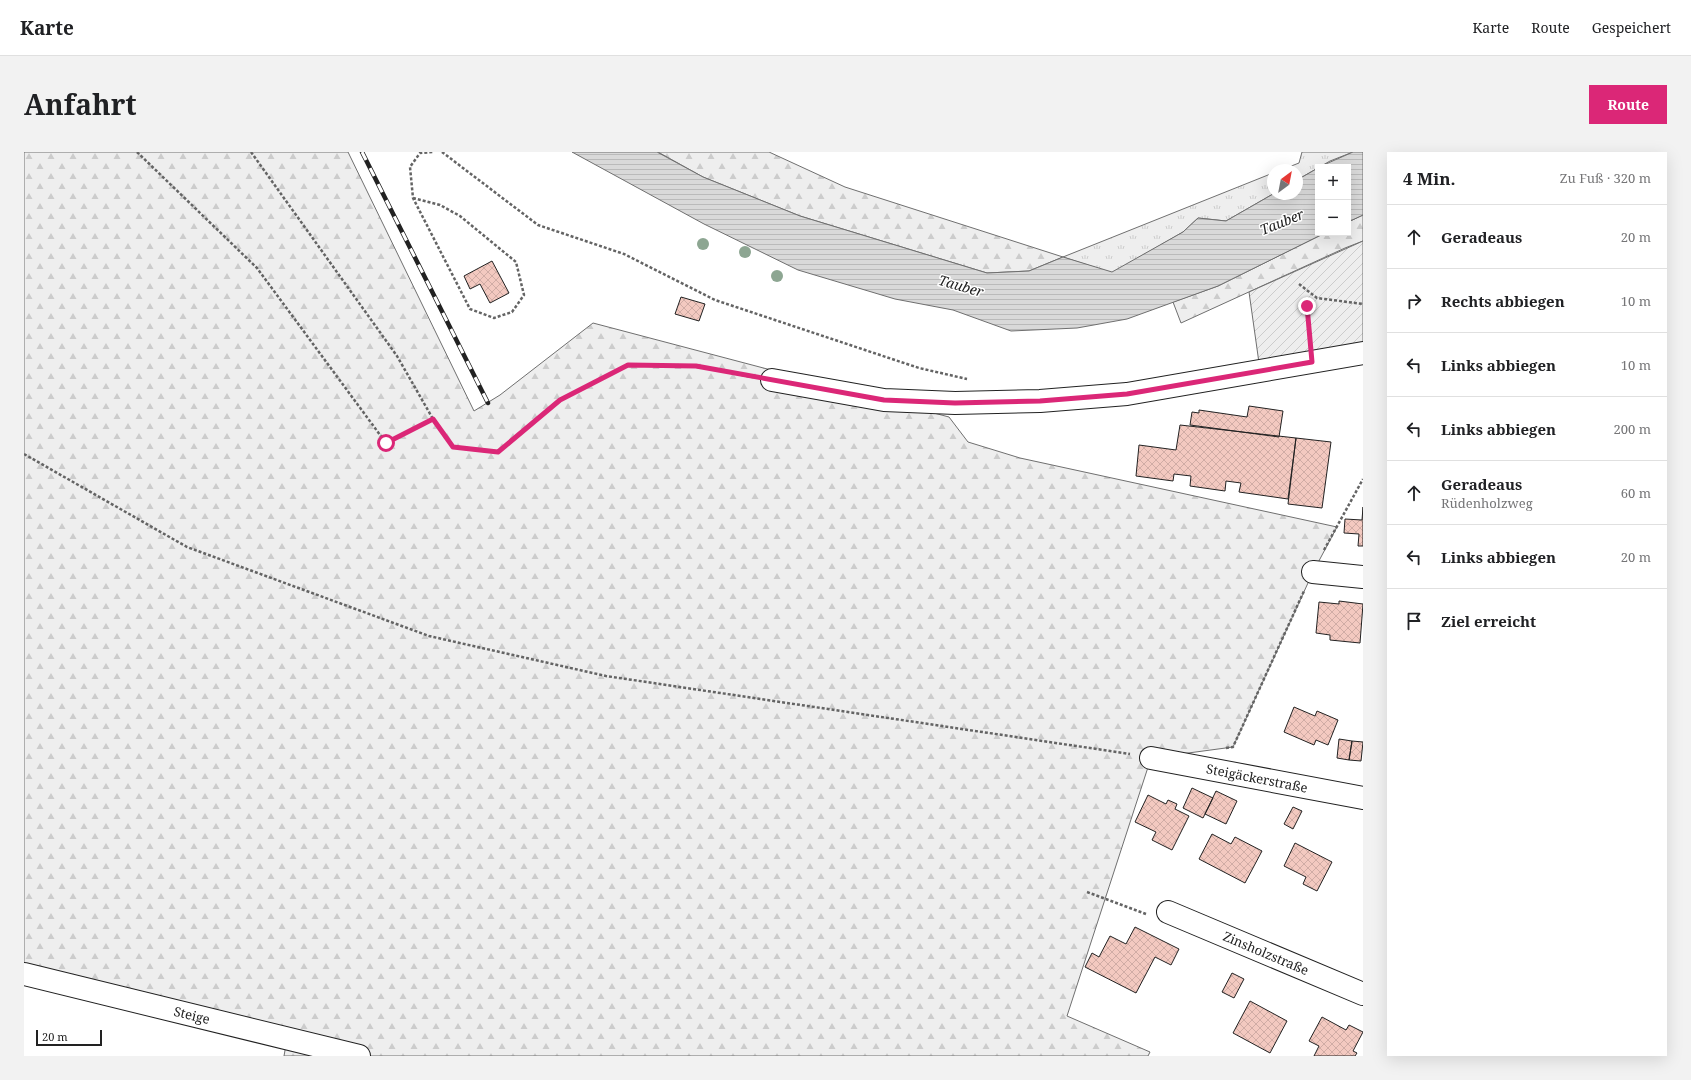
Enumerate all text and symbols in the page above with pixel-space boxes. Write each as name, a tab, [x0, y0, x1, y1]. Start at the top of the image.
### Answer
text: Karte	[20, 15, 74, 41]
text: Karte	[1473, 18, 1509, 37]
text: Route	[1531, 18, 1570, 37]
text: Gespeichert	[1592, 18, 1671, 37]
text: Anfahrt	[24, 85, 137, 123]
button: Route	[1589, 85, 1667, 124]
north arrow	[1267, 164, 1303, 200]
map controls	[1315, 164, 1351, 236]
button: +	[1315, 164, 1351, 200]
text: 4 Min.	[1403, 167, 1456, 190]
text: Zu Fuß · 320 m	[1560, 169, 1651, 187]
button: −	[1315, 200, 1351, 236]
water label: Tauber	[1257, 204, 1307, 239]
icon: ahead	[1403, 226, 1425, 248]
text: Geradeaus	[1441, 227, 1522, 247]
text: 20 m	[1621, 228, 1651, 246]
water label: Tauber	[936, 270, 986, 301]
icon: right	[1403, 290, 1425, 312]
text: Rechts abbiegen	[1441, 291, 1565, 311]
text: 10 m	[1621, 292, 1651, 310]
route end	[1298, 297, 1316, 315]
icon: left	[1403, 354, 1425, 376]
text: Links abbiegen	[1441, 355, 1556, 375]
text: 10 m	[1621, 356, 1651, 374]
icon: left	[1403, 418, 1425, 440]
text: Links abbiegen	[1441, 419, 1556, 439]
text: 200 m	[1614, 420, 1651, 438]
route start	[377, 434, 395, 452]
text: Geradeaus	[1441, 474, 1522, 494]
icon: ahead	[1403, 482, 1425, 504]
text: 60 m	[1621, 484, 1651, 502]
text: Rüdenholzweg	[1441, 494, 1533, 512]
icon: left	[1403, 546, 1425, 568]
text: Links abbiegen	[1441, 547, 1556, 567]
text: 20 m	[1621, 548, 1651, 566]
icon: arrive	[1403, 610, 1425, 632]
text: Ziel erreicht	[1441, 611, 1536, 631]
street label: Steigäckerstraße	[1205, 759, 1309, 797]
street label: Zinsholzstraße	[1220, 927, 1312, 979]
street label: Steige	[172, 1002, 212, 1028]
scale bar	[36, 1028, 102, 1047]
text: 20 m	[42, 1029, 68, 1044]

